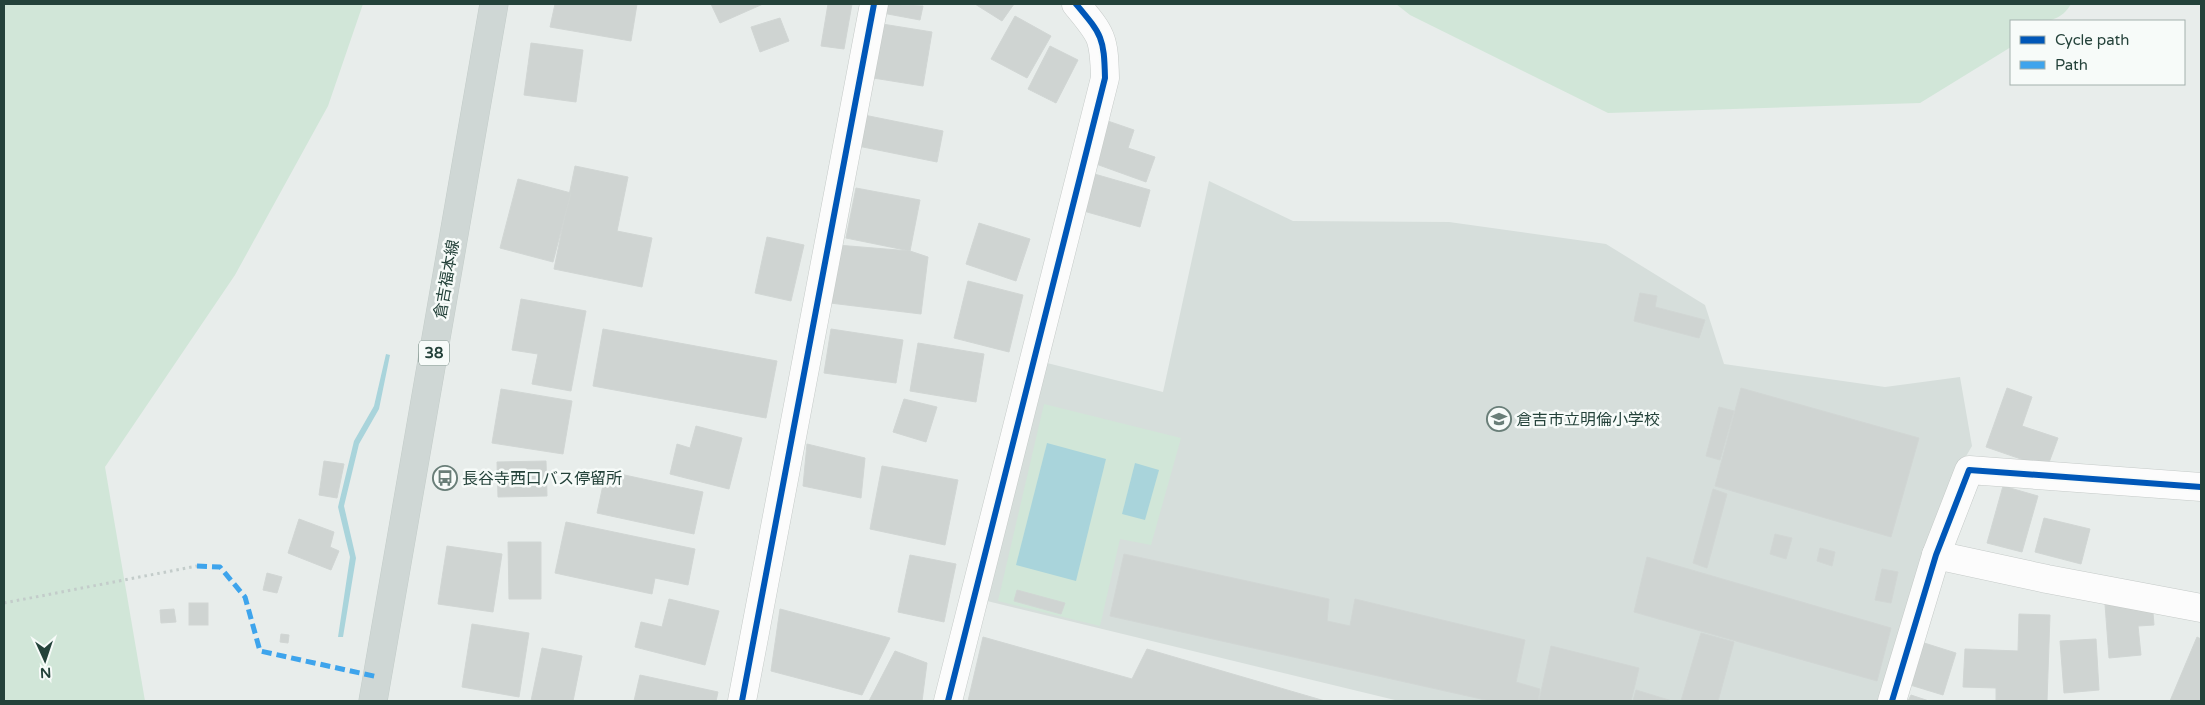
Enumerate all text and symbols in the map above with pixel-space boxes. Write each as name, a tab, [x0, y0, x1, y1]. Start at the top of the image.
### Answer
legend	[2010, 20, 2185, 85]
text: Cycle path	[2055, 31, 2129, 49]
text: Path	[2055, 56, 2088, 74]
street label: 倉吉福本線	[430, 238, 464, 320]
road number: 38	[419, 340, 449, 366]
school or university icon: 倉吉市立明倫小学校	[1486, 406, 1512, 432]
place label: 倉吉市立明倫小学校	[1516, 410, 1660, 430]
bus stop icon: 長谷寺西口バス停留所	[432, 465, 458, 491]
place label: 長谷寺西口バス停留所	[462, 469, 622, 489]
north arrow	[20, 635, 70, 685]
text: N	[40, 664, 52, 681]

